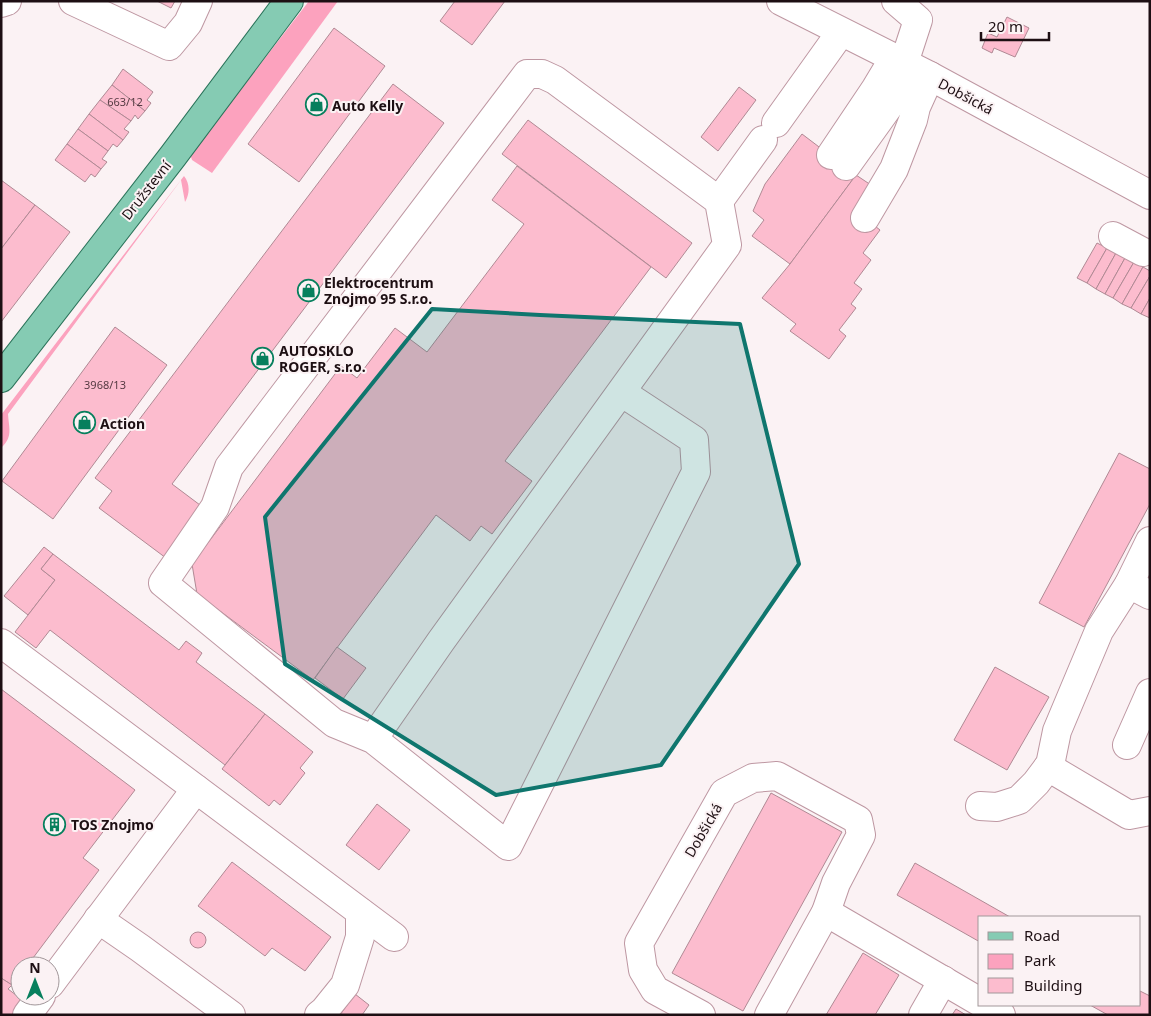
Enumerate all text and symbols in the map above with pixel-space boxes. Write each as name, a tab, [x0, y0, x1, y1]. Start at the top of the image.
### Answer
scale bar	[981, 10, 1048, 42]
text: 20 m	[988, 16, 1023, 36]
street label: Dobšická	[935, 74, 997, 118]
shop icon: Auto Kelly	[304, 93, 328, 117]
house number: 663/12	[107, 94, 143, 109]
place label: Auto Kelly	[332, 96, 403, 115]
street label: Družstevní	[117, 156, 175, 223]
place label: Elektrocentrum Znojmo 95 S.r.o.	[324, 273, 434, 308]
shop icon: Elektrocentrum Znojmo 95 S.r.o.	[296, 278, 320, 302]
place label: AUTOSKLO ROGER, s.r.o.	[279, 341, 366, 376]
shop icon: AUTOSKLO ROGER, s.r.o.	[251, 346, 275, 370]
house number: 3968/13	[84, 377, 126, 392]
shop icon: Action	[72, 411, 96, 435]
place label: Action	[100, 414, 145, 433]
street label: Dobšická	[680, 799, 726, 861]
building icon: TOS Znojmo	[43, 812, 67, 836]
place label: TOS Znojmo	[71, 815, 154, 834]
legend	[978, 916, 1141, 1006]
text: Road	[1024, 925, 1060, 945]
text: Park	[1024, 950, 1056, 970]
north arrow	[10, 956, 60, 1006]
text: N	[29, 958, 41, 977]
text: Building	[1024, 975, 1082, 995]

